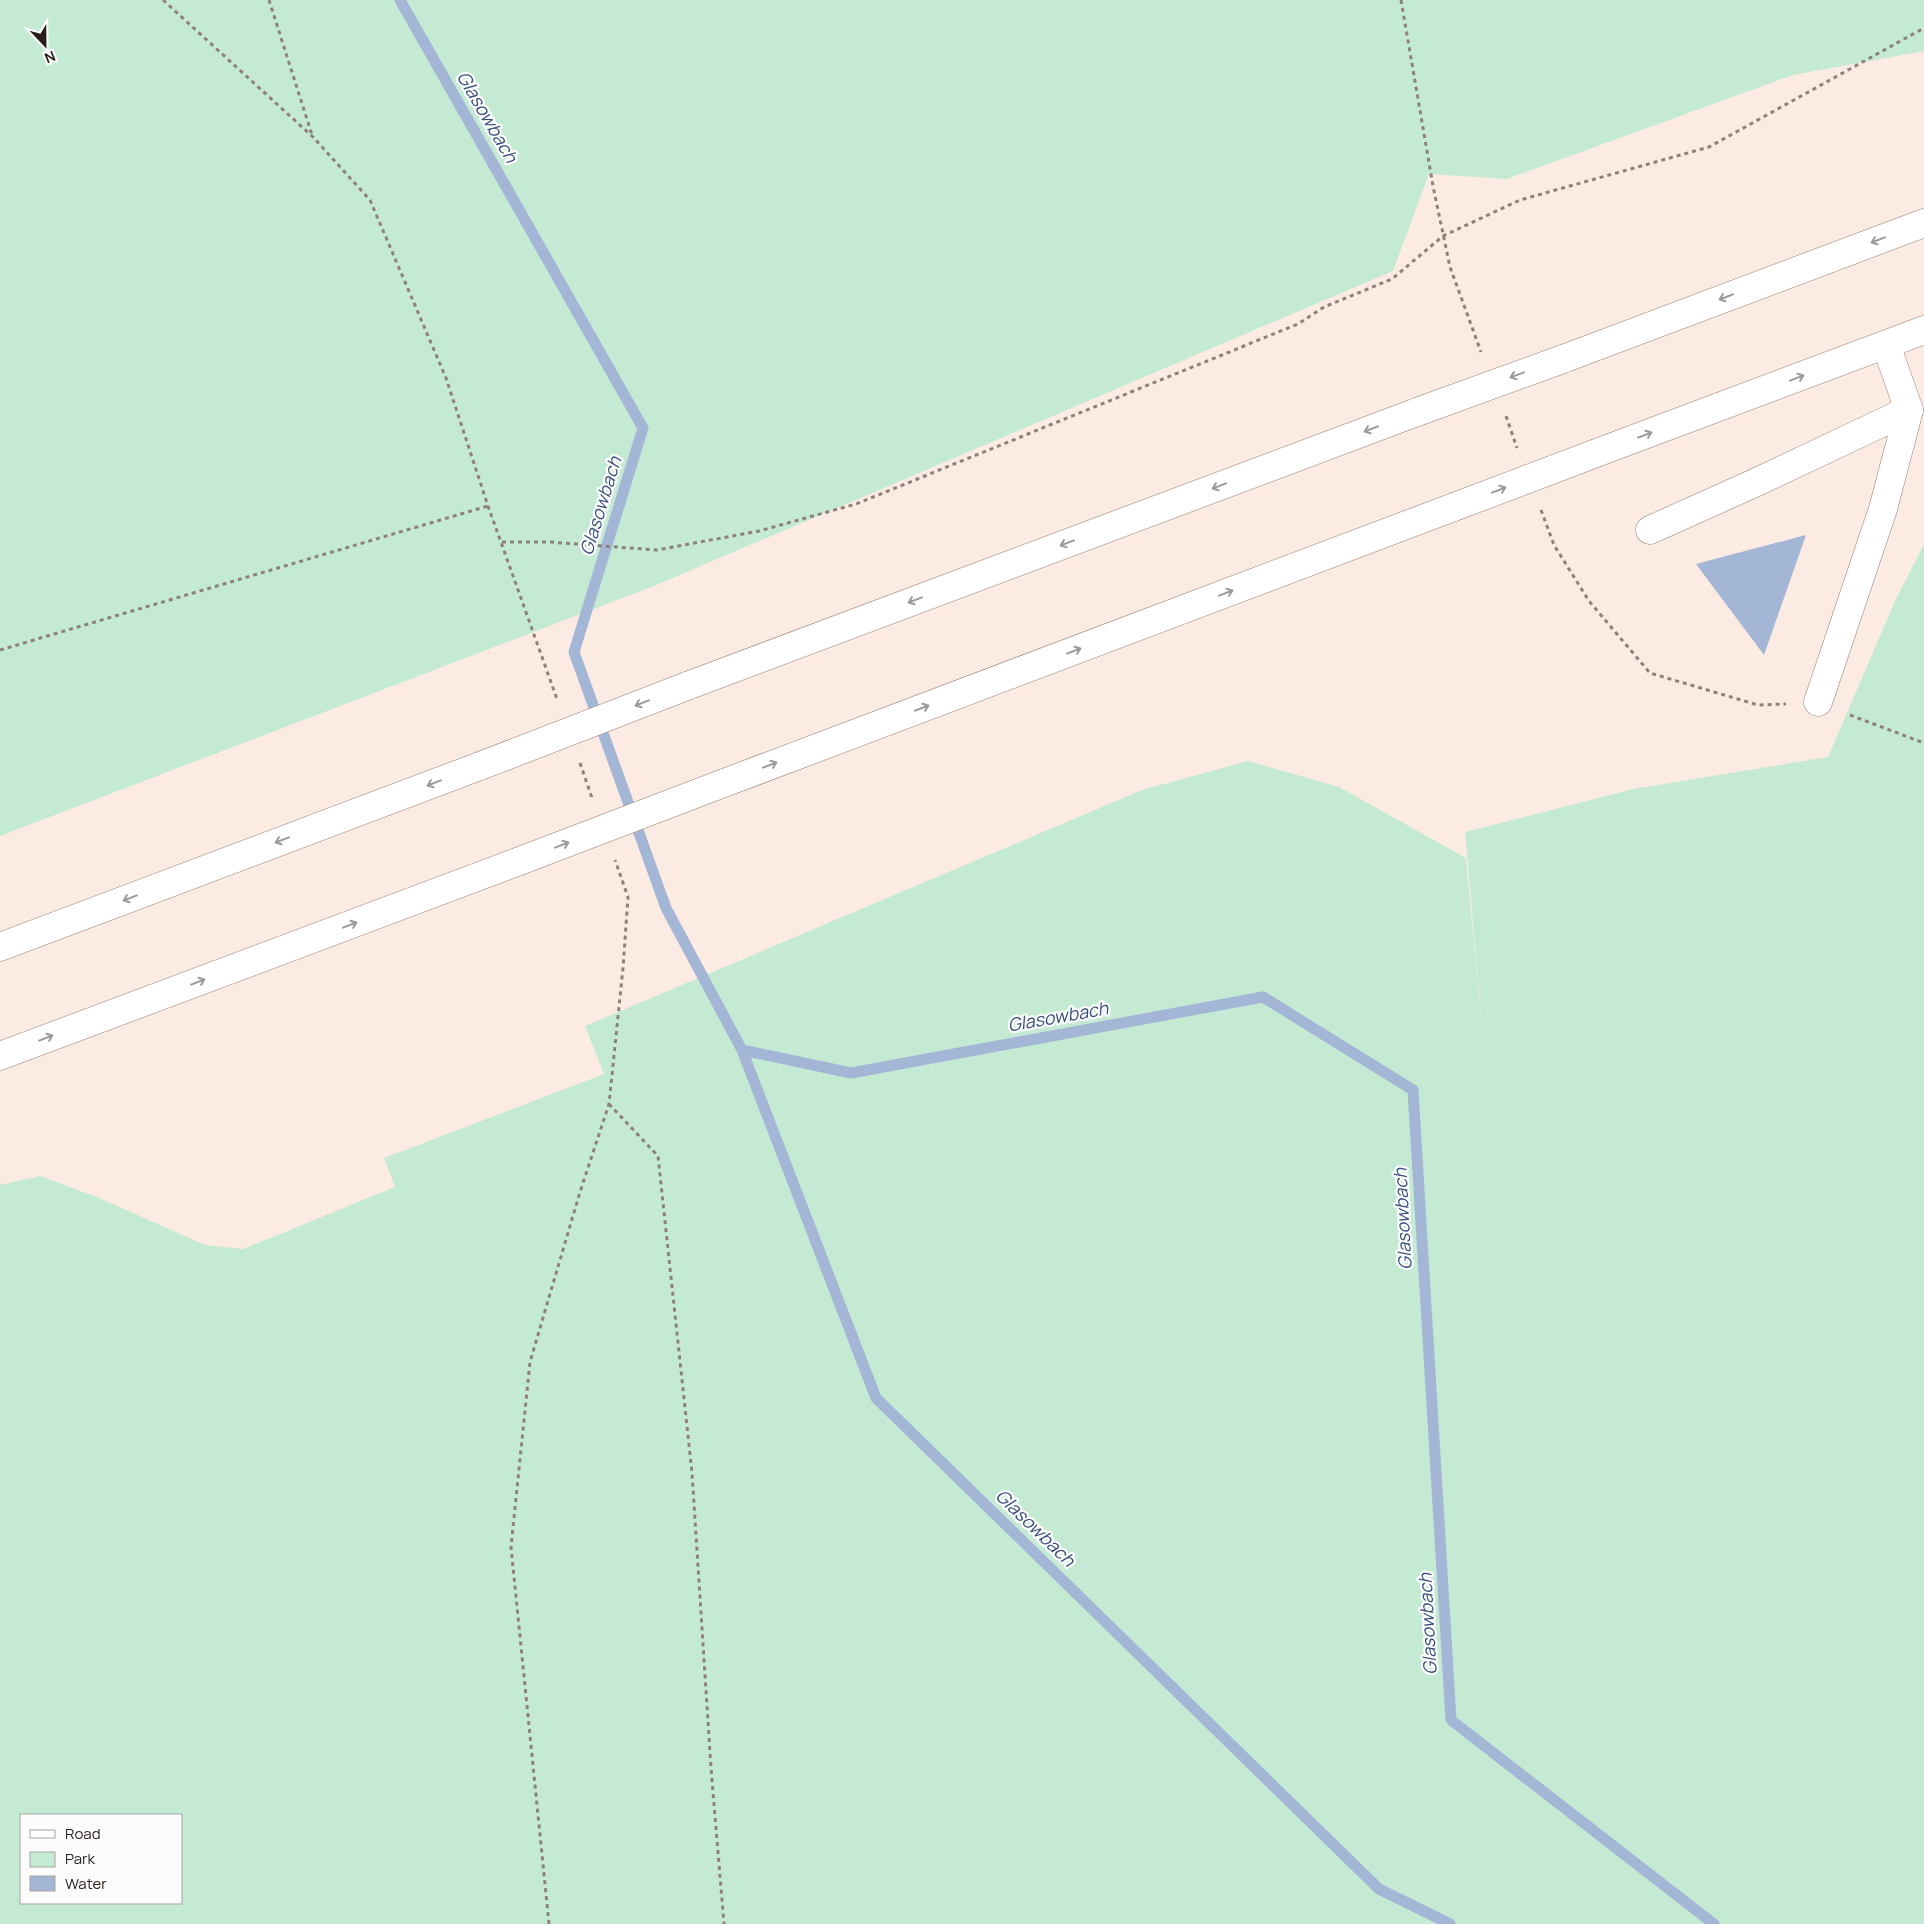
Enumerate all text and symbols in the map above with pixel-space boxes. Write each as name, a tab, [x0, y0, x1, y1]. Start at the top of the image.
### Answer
north arrow	[20, 20, 70, 70]
text: N	[42, 47, 58, 68]
water label: Glasowbach	[452, 66, 524, 168]
one-way arrow	[1871, 236, 1887, 245]
one-way arrow	[1719, 293, 1734, 302]
one-way arrow	[1510, 371, 1526, 380]
one-way arrow	[1789, 373, 1804, 382]
one-way arrow	[1364, 425, 1379, 434]
one-way arrow	[1637, 430, 1652, 439]
water label: Glasowbach	[574, 452, 627, 558]
one-way arrow	[1212, 482, 1227, 491]
one-way arrow	[1491, 485, 1506, 494]
one-way arrow	[1060, 539, 1075, 548]
one-way arrow	[1218, 588, 1233, 597]
one-way arrow	[908, 596, 923, 606]
one-way arrow	[1066, 646, 1081, 655]
one-way arrow	[635, 699, 650, 709]
one-way arrow	[914, 703, 929, 712]
one-way arrow	[762, 760, 777, 769]
one-way arrow	[427, 779, 442, 788]
one-way arrow	[275, 836, 290, 845]
one-way arrow	[554, 840, 569, 849]
one-way arrow	[123, 894, 138, 903]
one-way arrow	[342, 919, 357, 929]
one-way arrow	[190, 976, 205, 986]
water label: Glasowbach	[1006, 995, 1111, 1037]
one-way arrow	[38, 1033, 53, 1042]
water label: Glasowbach	[1387, 1166, 1417, 1270]
water label: Glasowbach	[991, 1483, 1082, 1572]
water label: Glasowbach	[1412, 1571, 1442, 1675]
legend	[20, 1814, 182, 1904]
text: Road	[65, 1823, 101, 1844]
text: Park	[65, 1848, 95, 1869]
text: Water	[65, 1873, 107, 1894]

